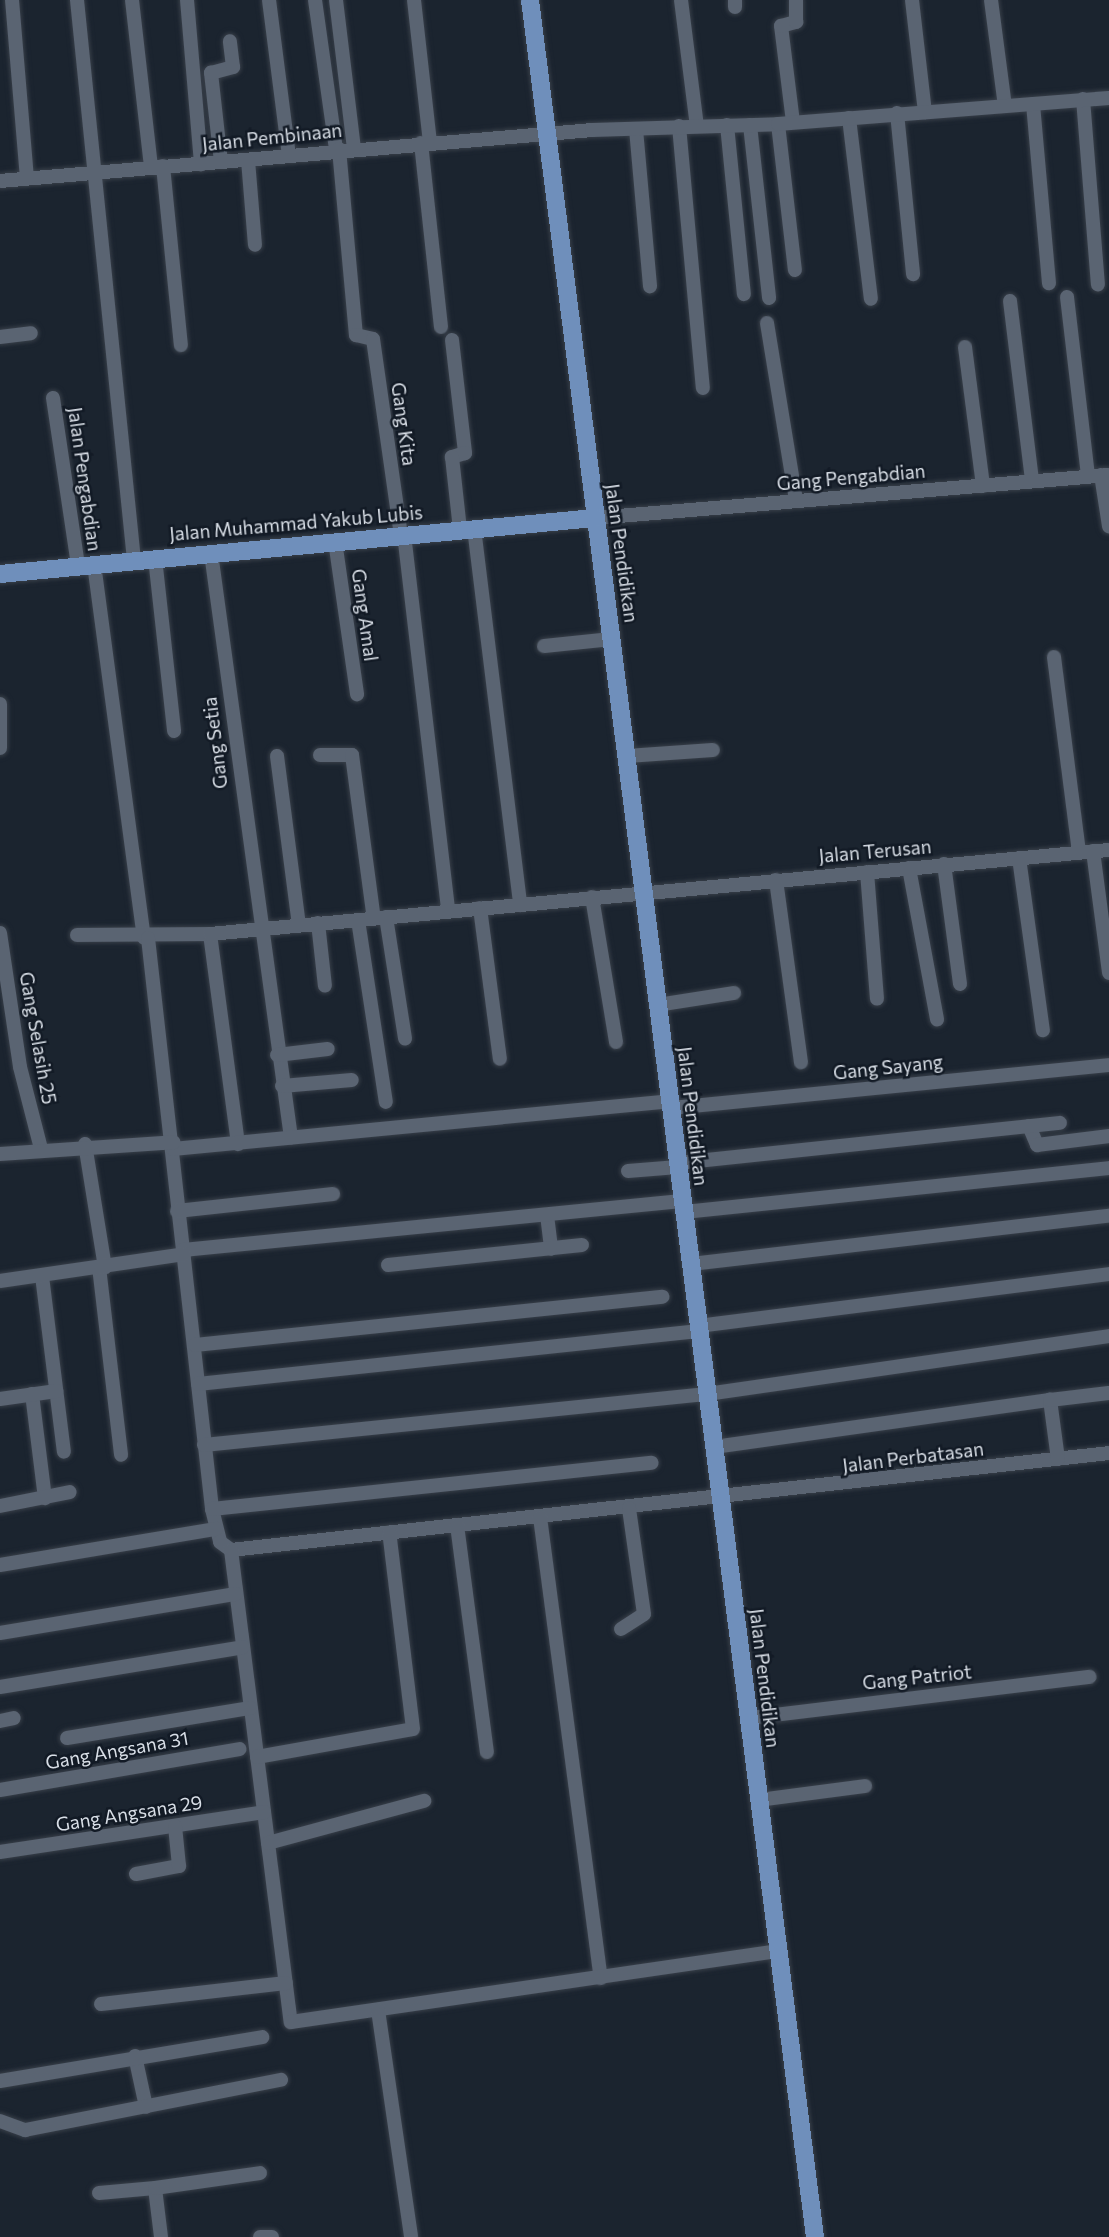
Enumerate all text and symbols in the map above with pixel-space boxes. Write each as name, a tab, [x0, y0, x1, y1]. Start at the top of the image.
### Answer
street label: Jalan Pembinaan	[201, 118, 343, 156]
street label: Gang Kita	[387, 381, 421, 467]
street label: Jalan Pengabdian	[64, 405, 106, 553]
street label: Gang Pengabdian	[776, 459, 926, 495]
street label: Jalan Pendidikan	[601, 482, 643, 624]
street label: Jalan Muhammad Yakub Lubis	[168, 501, 424, 545]
street label: Gang Amal	[347, 567, 383, 663]
street label: Gang Setia	[198, 696, 232, 790]
street label: Jalan Terusan	[818, 835, 932, 867]
street label: Gang Selasih 25	[15, 970, 61, 1106]
street label: Jalan Pendidikan	[673, 1045, 713, 1187]
street label: Gang Sayang	[832, 1050, 944, 1084]
street label: Jalan Perbatasan	[841, 1437, 985, 1477]
street label: Jalan Pendidikan	[745, 1607, 785, 1749]
street label: Gang Patriot	[861, 1660, 973, 1694]
street label: Gang Angsana 31	[44, 1726, 190, 1774]
street label: Gang Angsana 29	[54, 1790, 204, 1836]

